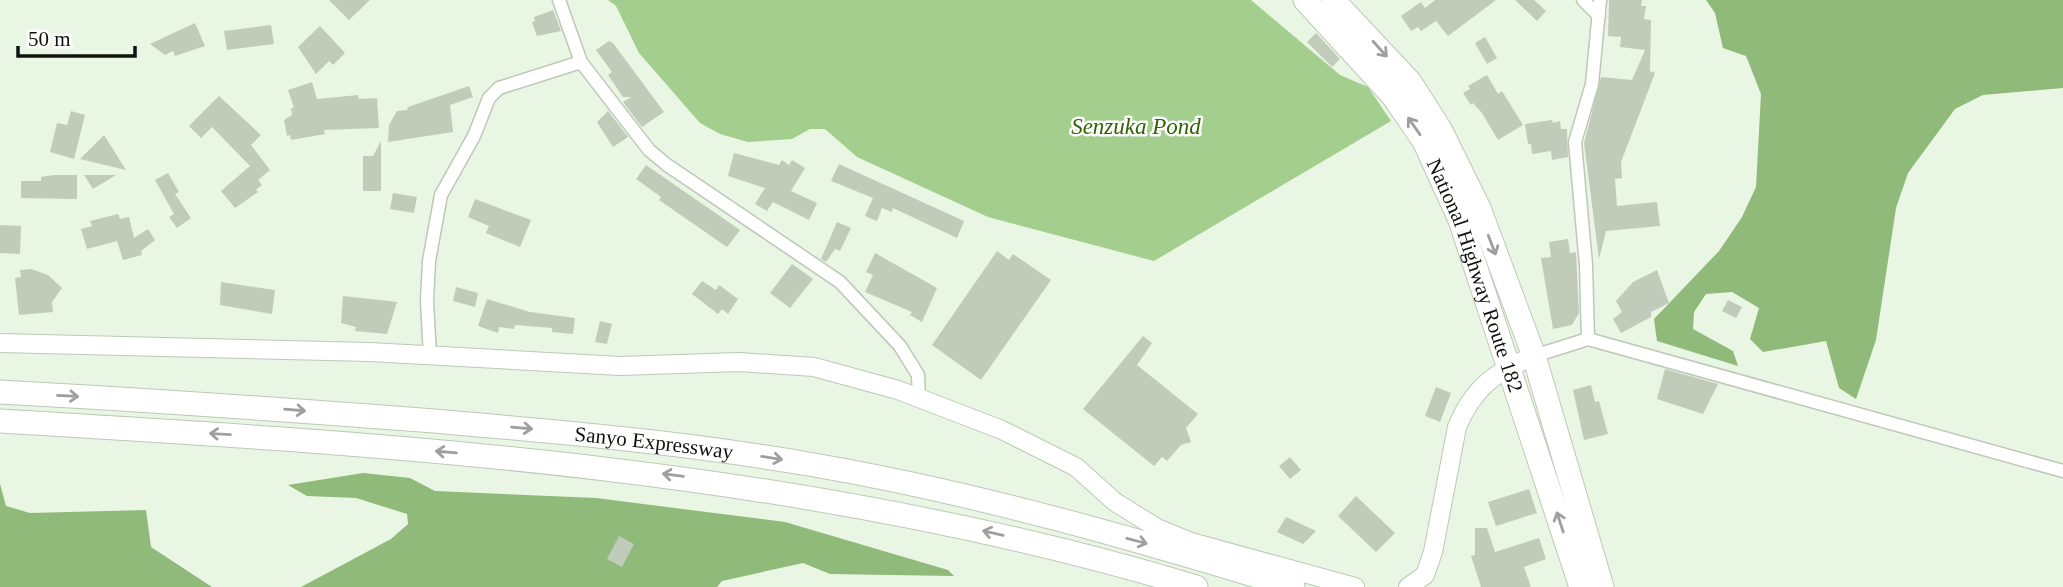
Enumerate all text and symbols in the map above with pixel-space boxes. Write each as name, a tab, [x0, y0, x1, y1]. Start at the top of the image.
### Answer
scale bar	[18, 14, 135, 58]
text: 50 m	[28, 27, 71, 51]
one-way arrow	[1372, 40, 1388, 58]
water label: Senzuka Pond	[1071, 114, 1201, 139]
one-way arrow	[1407, 117, 1421, 136]
street label: National Highway Route 182	[1422, 155, 1528, 395]
one-way arrow	[1487, 233, 1500, 255]
one-way arrow	[56, 389, 79, 402]
one-way arrow	[283, 404, 306, 417]
one-way arrow	[510, 422, 533, 435]
street label: Sanyo Expressway	[574, 422, 735, 464]
one-way arrow	[209, 427, 231, 440]
one-way arrow	[436, 445, 458, 458]
one-way arrow	[760, 452, 783, 465]
one-way arrow	[662, 469, 685, 482]
one-way arrow	[1553, 512, 1565, 534]
one-way arrow	[982, 526, 1005, 539]
one-way arrow	[1126, 535, 1148, 548]

